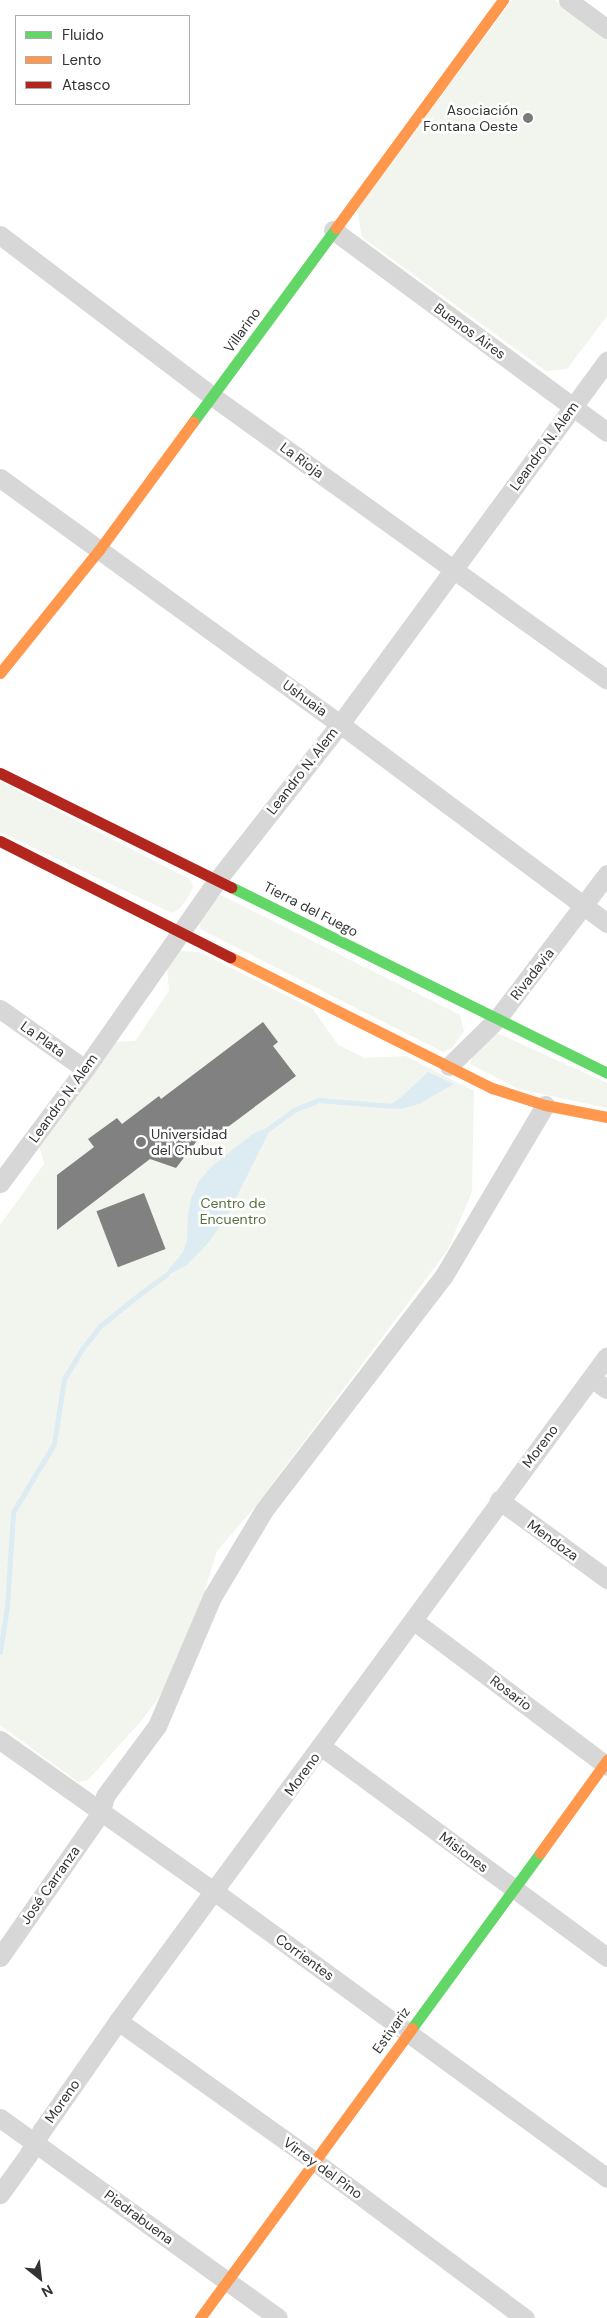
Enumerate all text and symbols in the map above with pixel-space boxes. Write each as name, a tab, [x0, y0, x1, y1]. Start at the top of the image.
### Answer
legend	[15, 15, 190, 105]
text: Fluido	[62, 25, 104, 45]
text: Lento	[62, 50, 101, 70]
text: Atasco	[62, 75, 110, 95]
place label: Asociación Fontana Oeste	[423, 102, 518, 134]
marker: Asociación Fontana Oeste	[522, 112, 534, 124]
street label: Buenos Aires	[431, 300, 509, 362]
street label: Villarino	[220, 304, 264, 356]
street label: Leandro N. Alem	[506, 398, 582, 494]
street label: La Rioja	[277, 439, 327, 481]
street label: Ushuaia	[279, 676, 331, 720]
street label: Leandro N. Alem	[263, 724, 341, 818]
street label: Tierra del Fuego	[261, 878, 361, 940]
street label: Rivadavia	[507, 945, 557, 1003]
street label: La Plata	[18, 1018, 68, 1060]
street label: Leandro N. Alem	[25, 1050, 101, 1146]
place label: Universidad del Chubut	[151, 1126, 227, 1158]
marker: Universidad del Chubut	[135, 1136, 147, 1148]
park label: Centro de Encuentro	[200, 1195, 266, 1228]
street label: Moreno	[518, 1421, 562, 1471]
street label: Mendoza	[524, 1516, 582, 1564]
street label: Rosario	[487, 1672, 535, 1714]
street label: Moreno	[281, 1749, 323, 1799]
street label: Misiones	[436, 1828, 492, 1876]
street label: José Carranza	[17, 1843, 83, 1927]
street label: Corrientes	[272, 1930, 338, 1984]
street label: Estivariz	[369, 2004, 413, 2056]
street label: Moreno	[41, 2076, 83, 2126]
street label: Virrey del Pino	[280, 2134, 366, 2202]
street label: Piedrabuena	[101, 2186, 177, 2248]
north arrow	[15, 2253, 65, 2303]
text: N	[38, 2281, 56, 2301]

